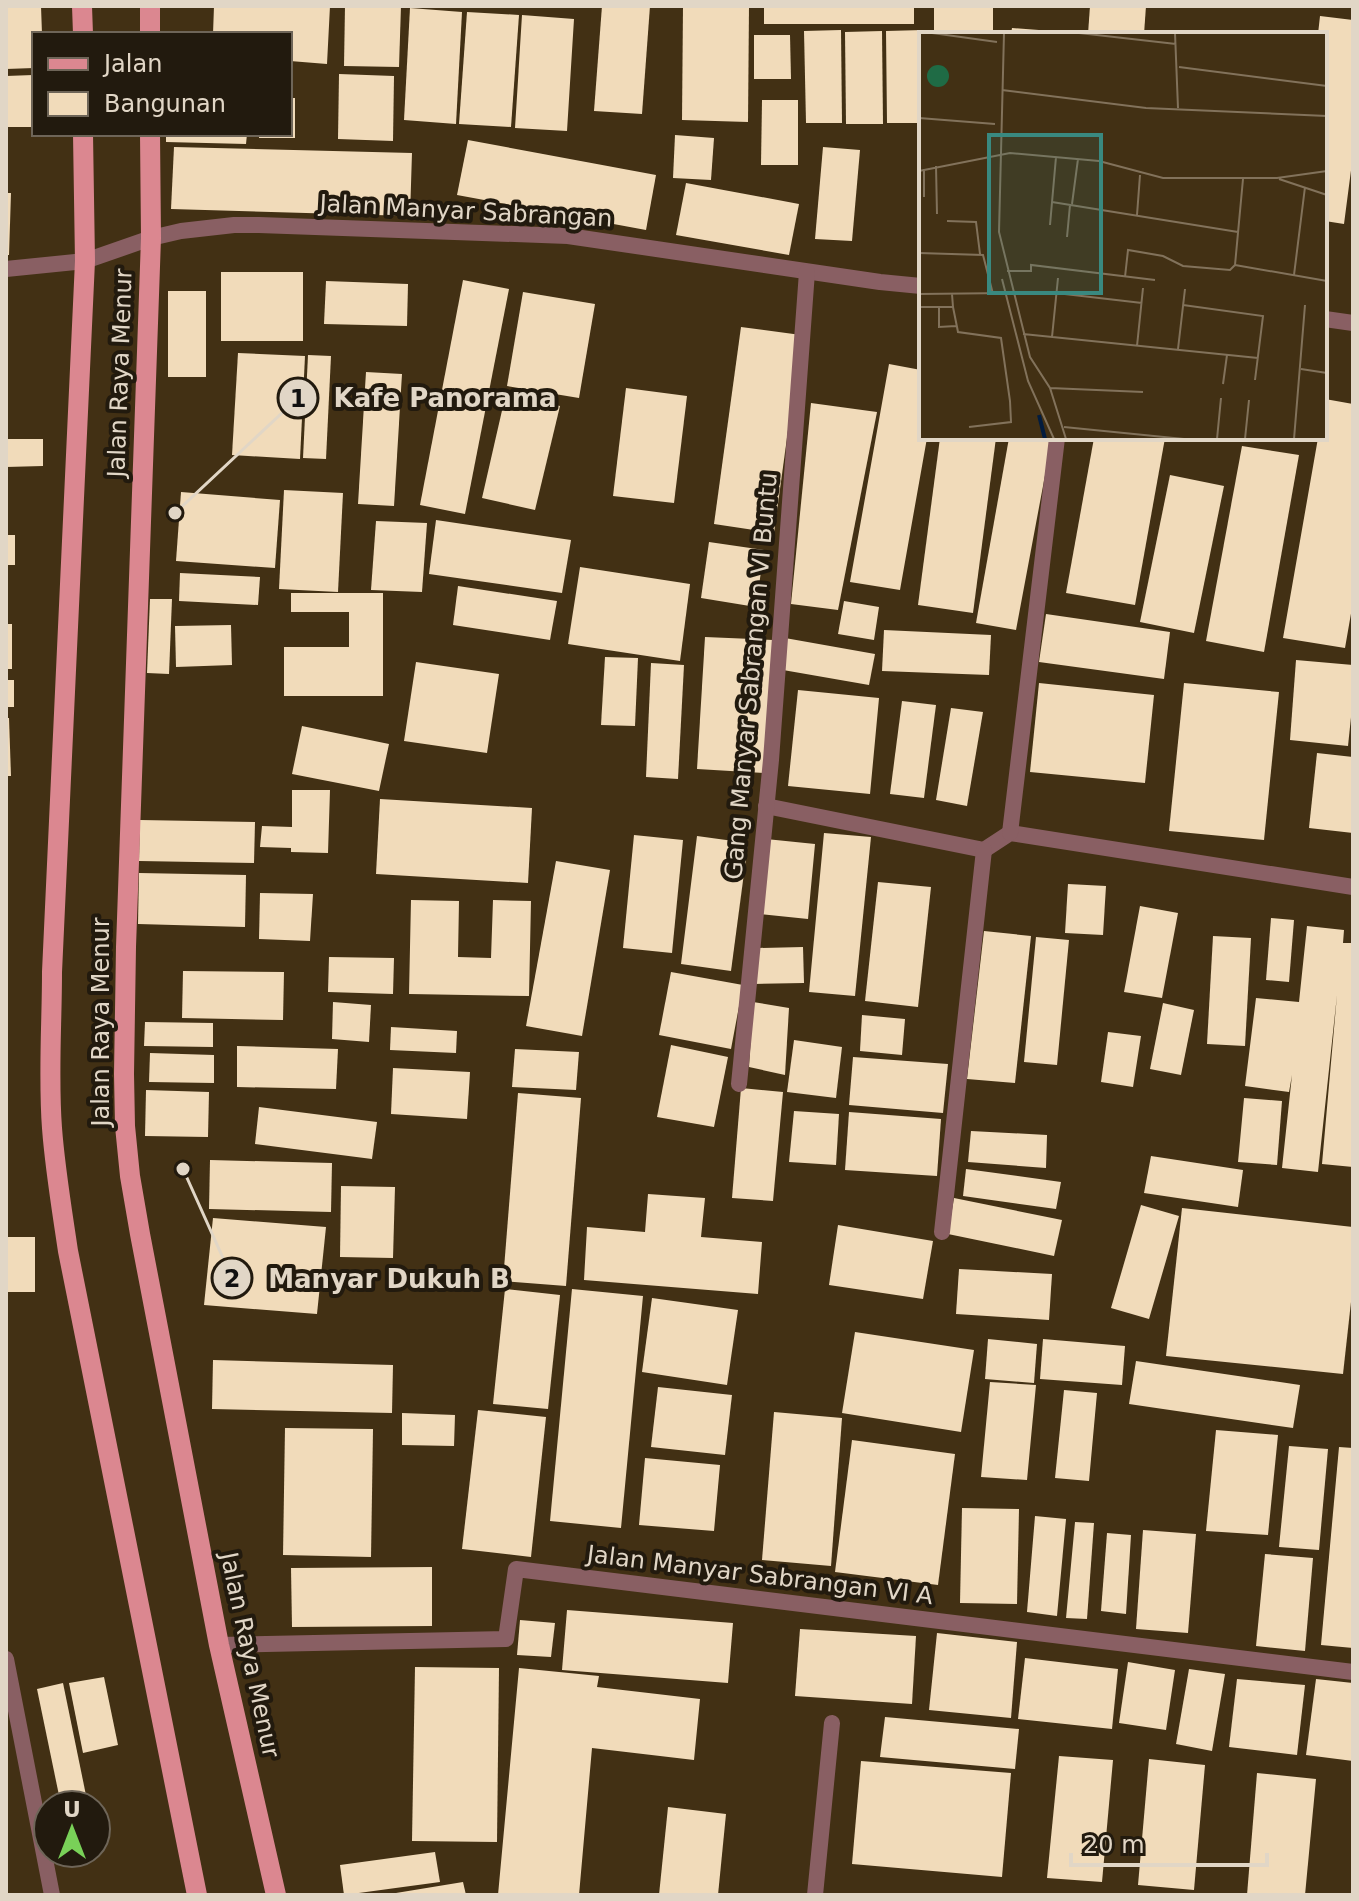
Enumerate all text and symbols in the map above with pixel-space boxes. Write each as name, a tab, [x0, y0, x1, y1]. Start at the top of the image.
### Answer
legend	[32, 32, 292, 136]
inset map	[919, 32, 1327, 440]
text: Jalan	[102, 50, 162, 78]
text: Bangunan	[104, 90, 226, 118]
street label: Jalan Manyar Sabrangan	[317, 189, 613, 233]
street label: Jalan Raya Menur	[102, 268, 138, 480]
callout: Kafe Panorama	[278, 373, 573, 423]
text: Kafe Panorama	[334, 383, 556, 413]
text: 1	[290, 385, 306, 413]
street label: Gang Manyar Sabrangan VI Buntu	[719, 471, 783, 881]
street label: Jalan Raya Menur	[87, 917, 115, 1129]
callout: Manyar Dukuh B	[212, 1253, 525, 1303]
text: Manyar Dukuh B	[268, 1264, 510, 1294]
text: 2	[224, 1265, 240, 1293]
street label: Jalan Manyar Sabrangan VI A	[583, 1540, 935, 1610]
street label: Jalan Raya Menur	[214, 1548, 285, 1760]
north arrow	[32, 1789, 112, 1869]
text: U	[63, 1797, 81, 1822]
scale bar	[1071, 1817, 1267, 1867]
text: 20 m	[1083, 1831, 1145, 1859]

